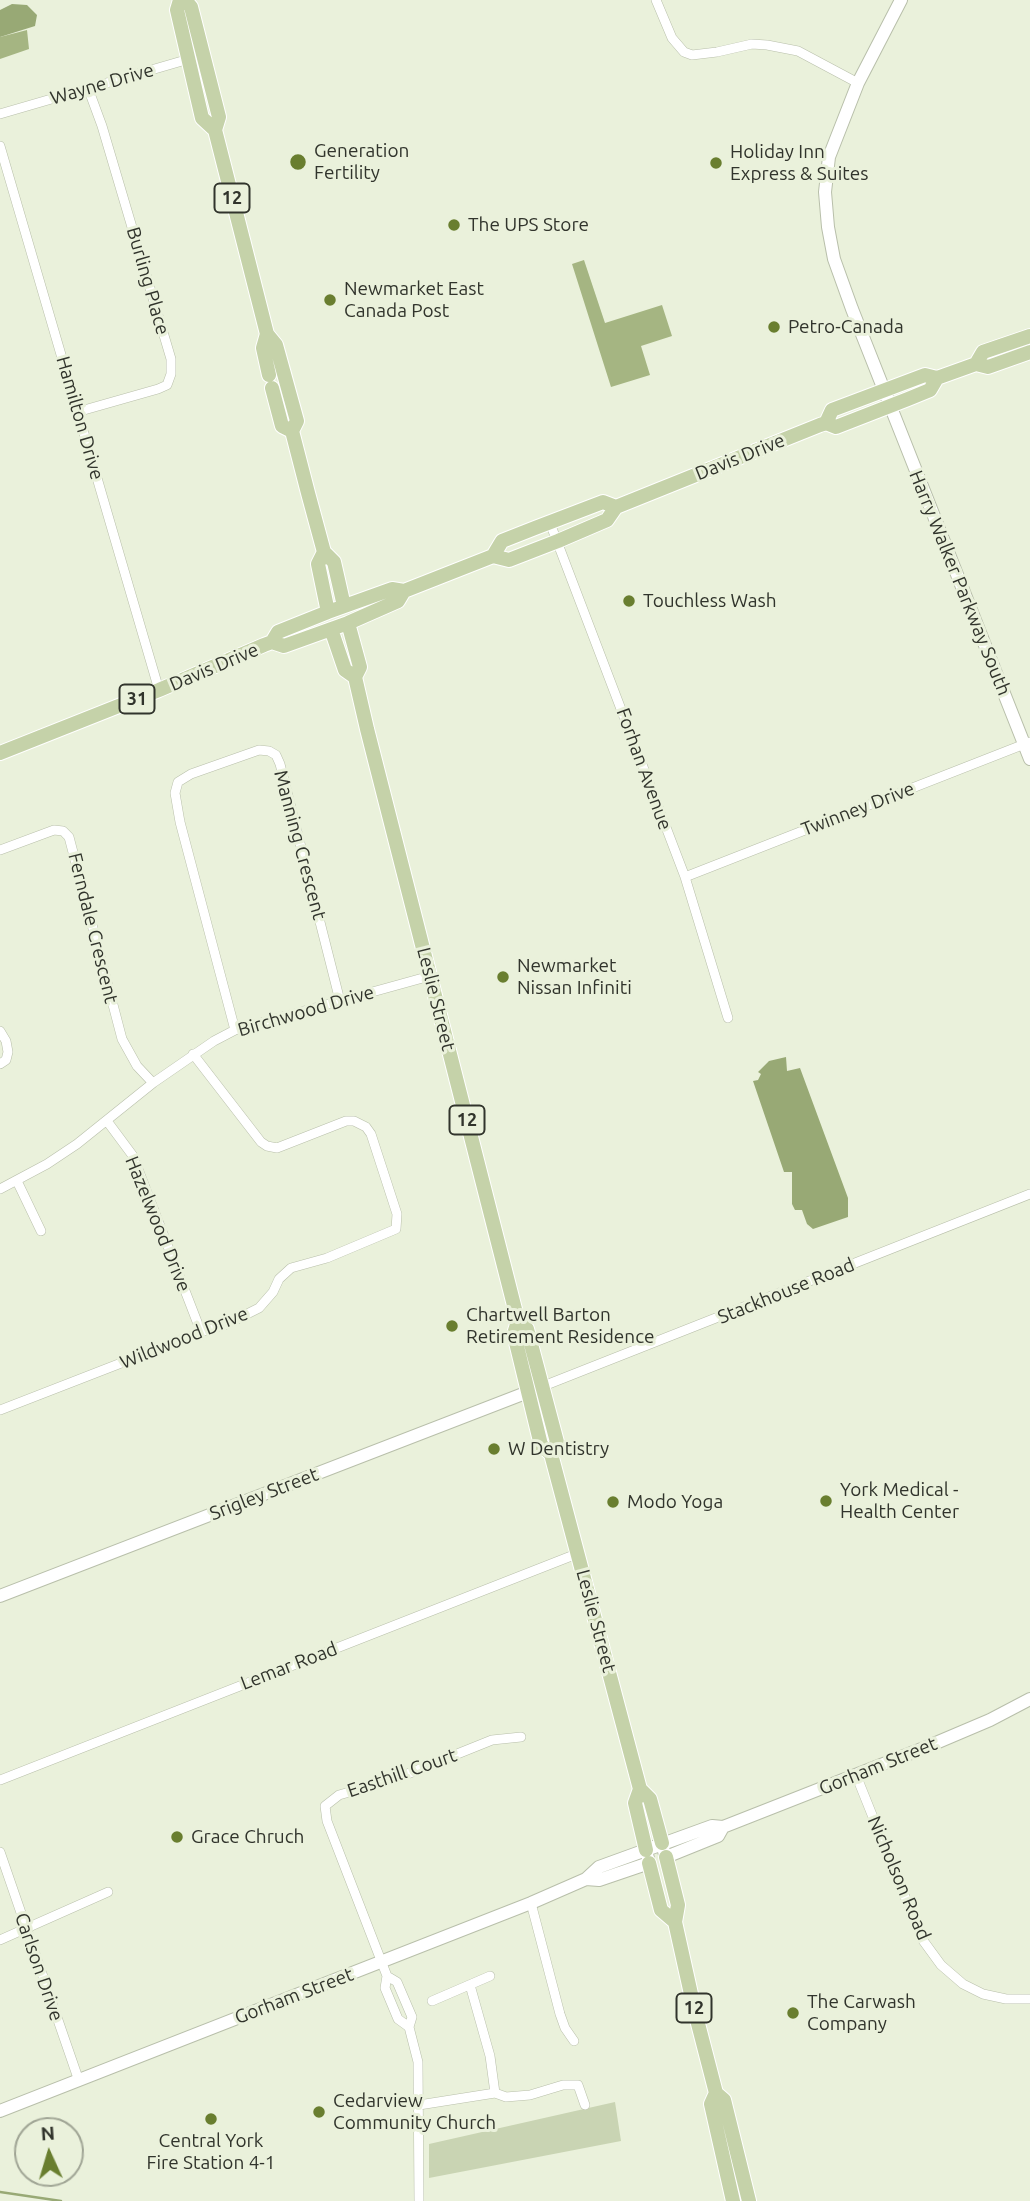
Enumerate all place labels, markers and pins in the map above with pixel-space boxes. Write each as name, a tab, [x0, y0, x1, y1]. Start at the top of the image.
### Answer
place label: Generation Fertility	[314, 140, 409, 184]
place label: Holiday Inn Express & Suites	[730, 141, 868, 185]
marker: Generation Fertility	[288, 152, 308, 172]
marker: Holiday Inn Express & Suites	[708, 155, 724, 171]
place label: The UPS Store	[468, 214, 589, 236]
marker: The UPS Store	[446, 217, 462, 233]
place label: Newmarket East Canada Post	[344, 278, 484, 322]
marker: Newmarket East Canada Post	[322, 292, 338, 308]
place label: Petro-Canada	[788, 316, 904, 338]
marker: Petro-Canada	[766, 319, 782, 335]
place label: Touchless Wash	[643, 590, 777, 612]
marker: Touchless Wash	[621, 593, 637, 609]
place label: Newmarket Nissan Infiniti	[517, 955, 632, 999]
marker: Newmarket Nissan Infiniti	[495, 969, 511, 985]
place label: Chartwell Barton Retirement Residence	[466, 1304, 654, 1348]
marker: Chartwell Barton Retirement Residence	[444, 1318, 460, 1334]
place label: W Dentistry	[508, 1438, 609, 1460]
marker: W Dentistry	[486, 1441, 502, 1457]
place label: York Medical - Health Center	[840, 1479, 959, 1523]
place label: Modo Yoga	[627, 1491, 723, 1513]
marker: York Medical - Health Center	[818, 1493, 834, 1509]
marker: Modo Yoga	[605, 1494, 621, 1510]
place label: Grace Chruch	[191, 1826, 304, 1848]
marker: Grace Chruch	[169, 1829, 185, 1845]
place label: The Carwash Company	[807, 1991, 916, 2035]
marker: The Carwash Company	[785, 2005, 801, 2021]
place label: Cedarview Community Church	[333, 2090, 496, 2134]
marker: Cedarview Community Church	[311, 2104, 327, 2120]
marker: Central York Fire Station 4-1	[203, 2111, 219, 2127]
place label: Central York Fire Station 4-1	[146, 2130, 276, 2174]

